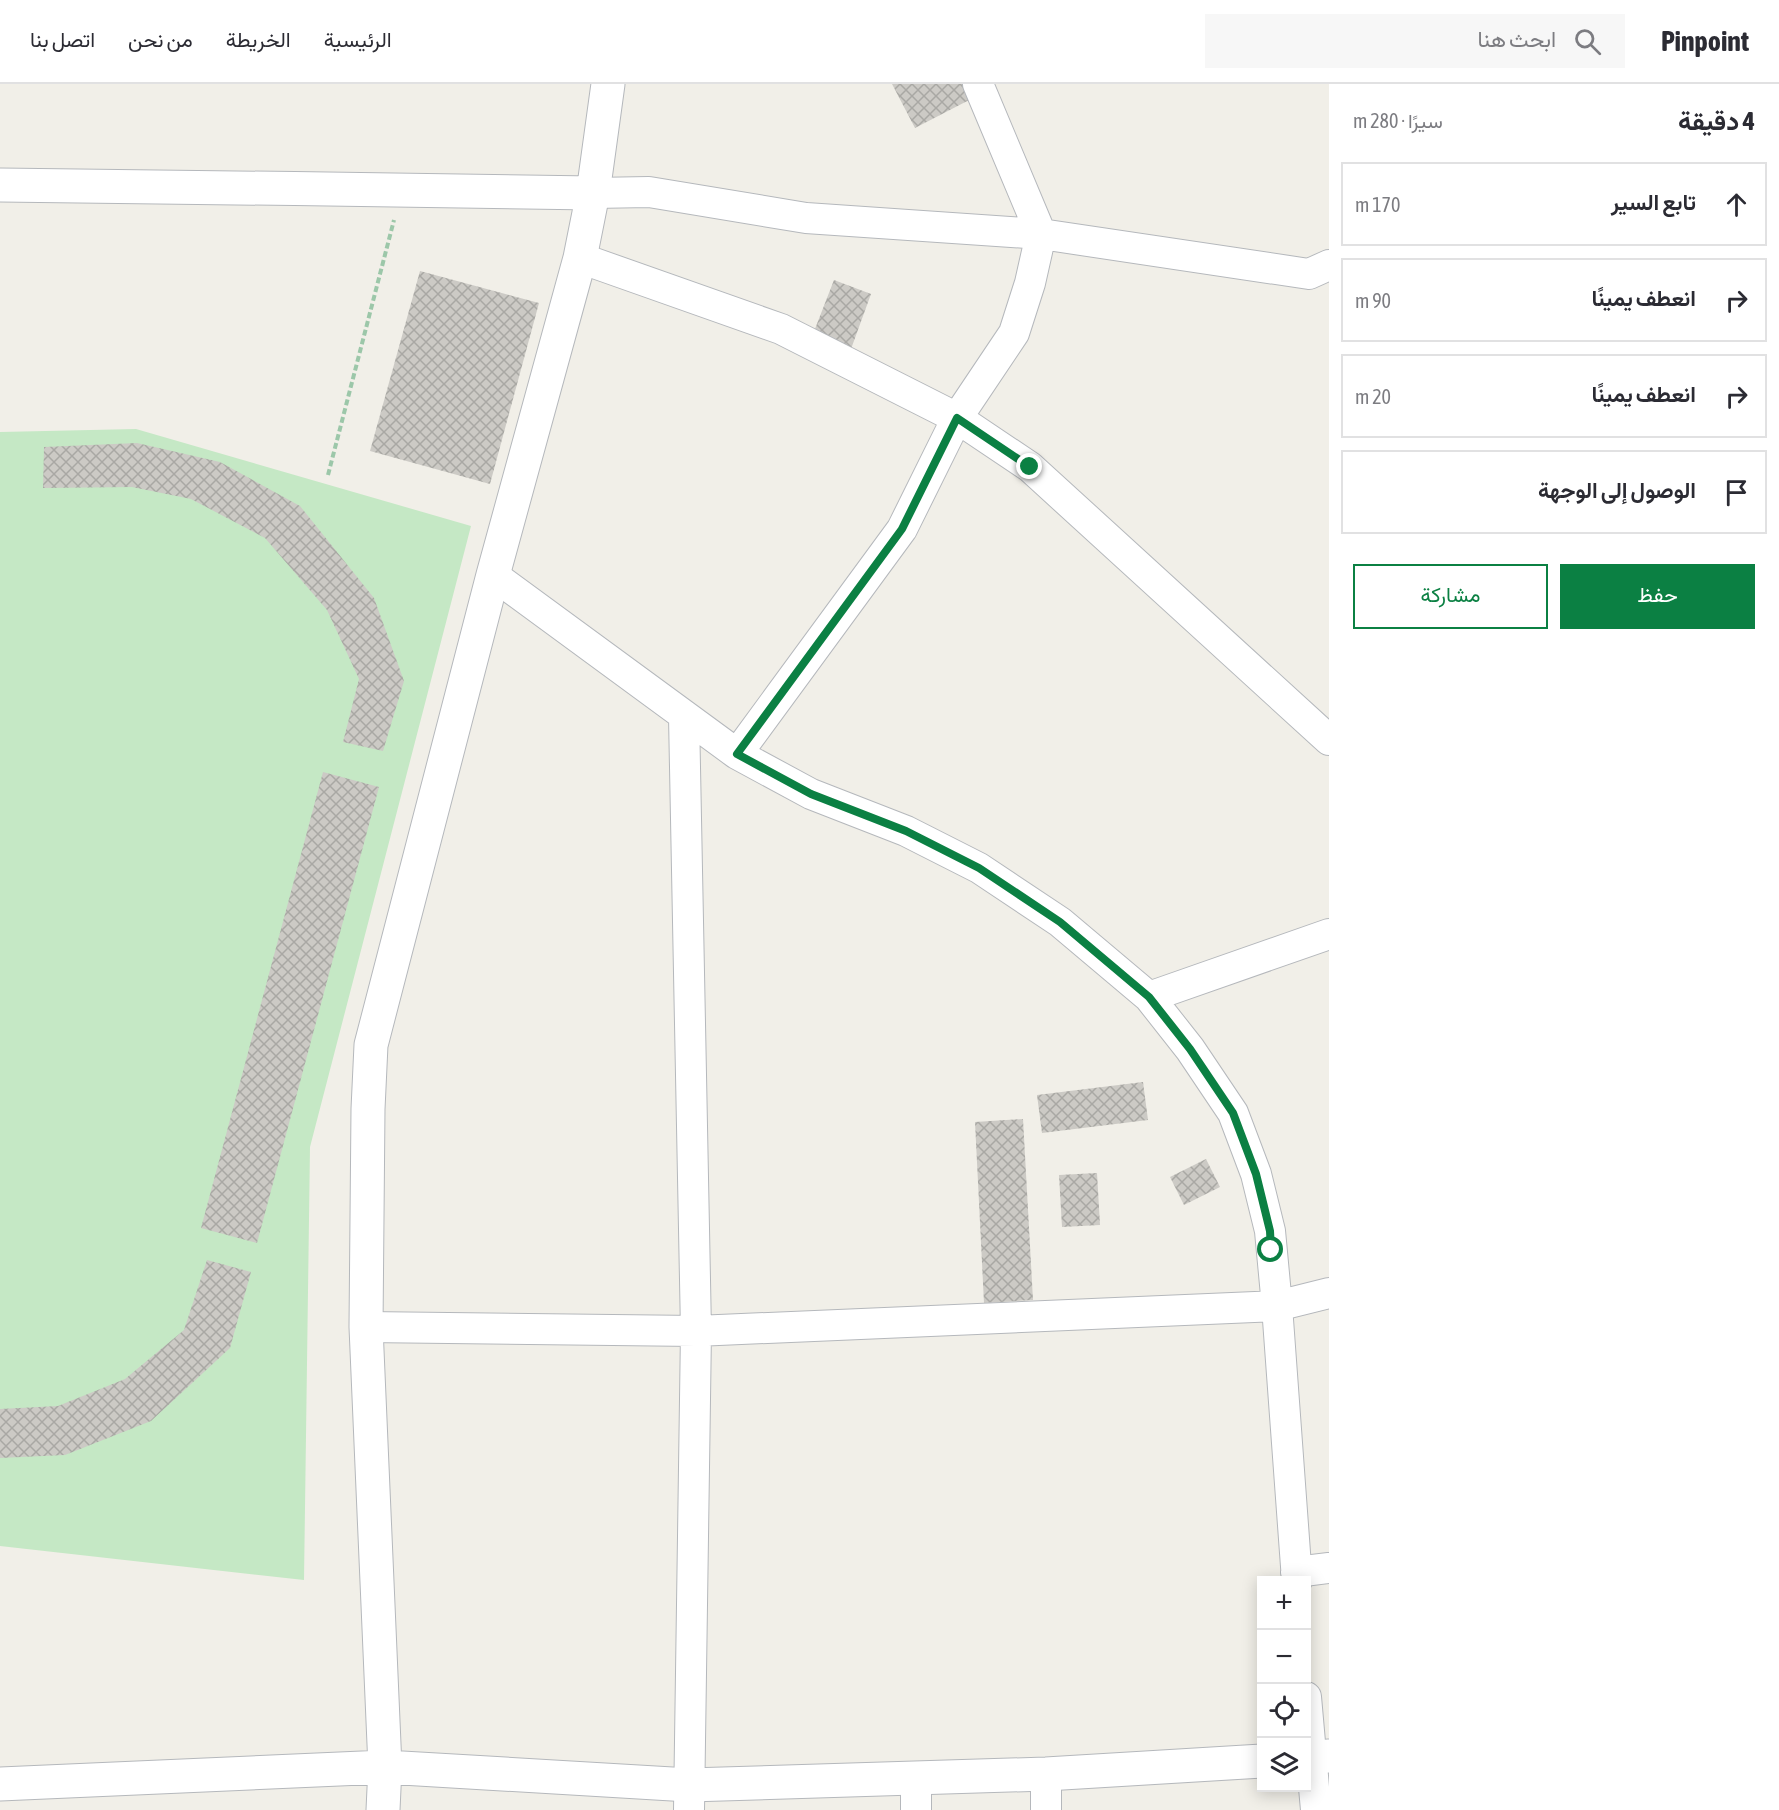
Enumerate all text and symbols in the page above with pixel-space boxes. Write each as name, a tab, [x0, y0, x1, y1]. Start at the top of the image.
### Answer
search box	[1205, 14, 1625, 68]
icon: search	[1571, 25, 1604, 58]
text: Pinpoint	[1661, 25, 1749, 57]
text: ابحث هنا	[1478, 26, 1556, 52]
text: اتصل بنا	[30, 27, 95, 51]
text: من نحن	[128, 27, 193, 51]
text: الخريطة	[226, 27, 291, 51]
text: الرئيسية	[324, 27, 392, 51]
text: 4 دقيقة	[1678, 106, 1755, 136]
text: سيرًا · 280 m	[1353, 109, 1443, 132]
icon: ahead	[1720, 188, 1753, 221]
text: تابع السير	[1611, 189, 1696, 215]
text: 170 m	[1355, 193, 1400, 216]
icon: right	[1720, 284, 1753, 317]
text: انعطف يمينًا	[1592, 285, 1696, 311]
text: 90 m	[1355, 289, 1391, 312]
icon: right	[1720, 380, 1753, 413]
text: انعطف يمينًا	[1592, 381, 1696, 407]
text: 20 m	[1355, 385, 1391, 408]
route end	[1016, 453, 1042, 479]
icon: arrive	[1720, 476, 1753, 509]
text: الوصول إلى الوجهة	[1538, 477, 1696, 503]
button: مشاركة	[1353, 564, 1548, 629]
button: حفظ	[1560, 564, 1755, 629]
route start	[1257, 1236, 1283, 1262]
map controls	[1257, 1576, 1311, 1792]
button: +	[1257, 1576, 1311, 1630]
button: −	[1257, 1630, 1311, 1684]
button: locate	[1257, 1684, 1311, 1738]
button: layers	[1257, 1738, 1311, 1792]

